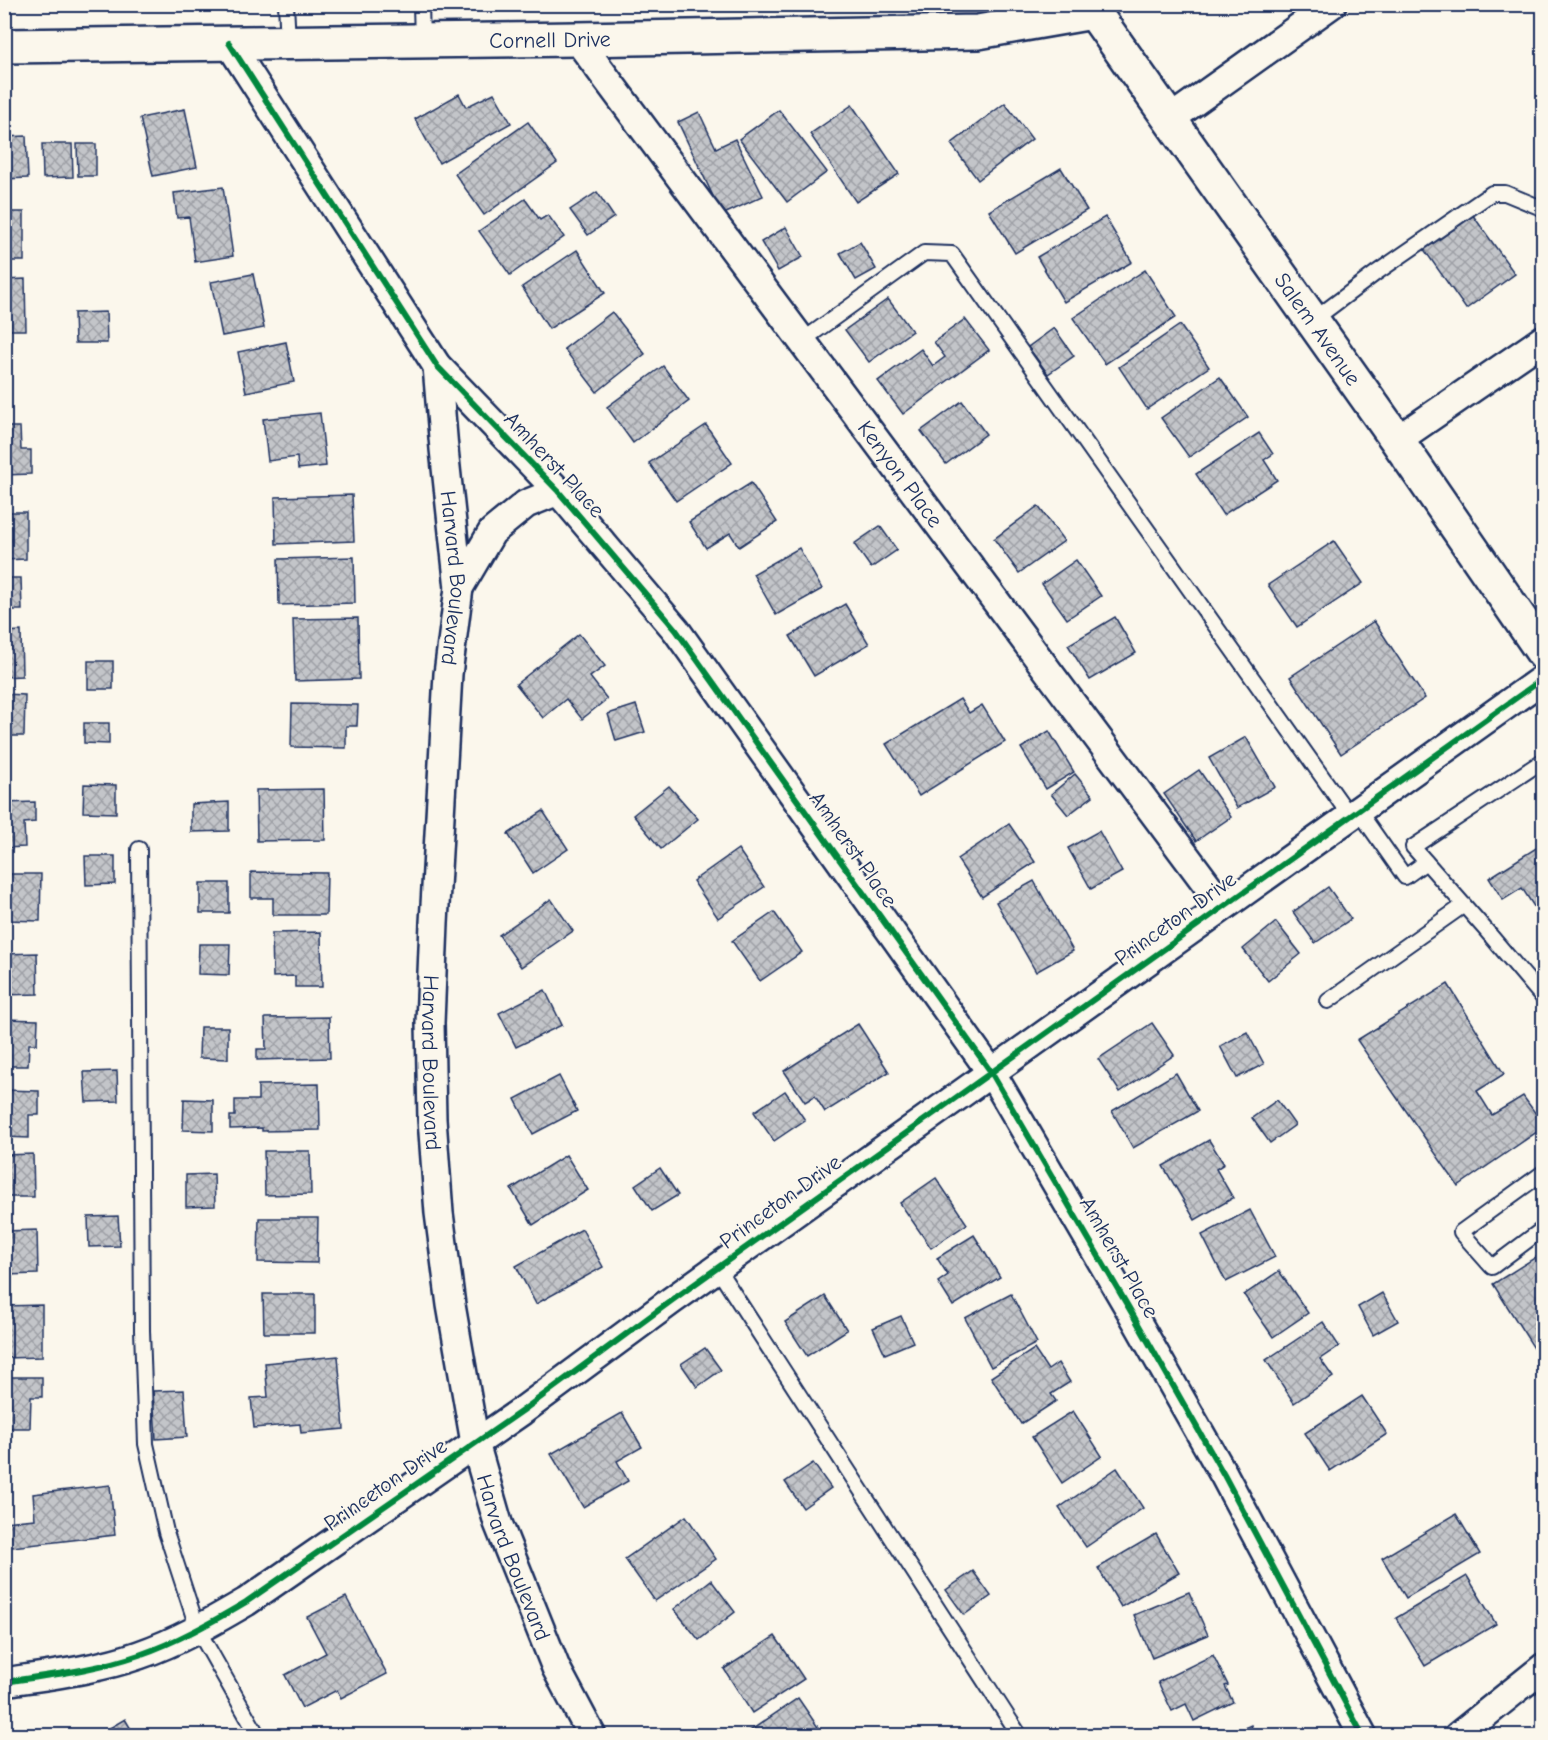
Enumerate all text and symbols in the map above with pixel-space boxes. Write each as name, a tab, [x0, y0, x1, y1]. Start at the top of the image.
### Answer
street label: Cornell Drive	[489, 26, 611, 54]
street label: Salem Avenue	[1269, 268, 1366, 391]
street label: Amherst Place	[499, 406, 610, 523]
street label: Kenyon Place	[852, 416, 948, 533]
street label: Harvard Boulevard	[435, 489, 471, 667]
street label: Amherst Place	[804, 787, 903, 913]
street label: Princeton Drive	[1110, 866, 1241, 972]
street label: Harvard Boulevard	[416, 974, 446, 1151]
street label: Princeton Drive	[715, 1149, 846, 1255]
street label: Amherst Place	[1074, 1192, 1164, 1323]
street label: Princeton Drive	[319, 1433, 452, 1537]
street label: Harvard Boulevard	[471, 1471, 556, 1644]

